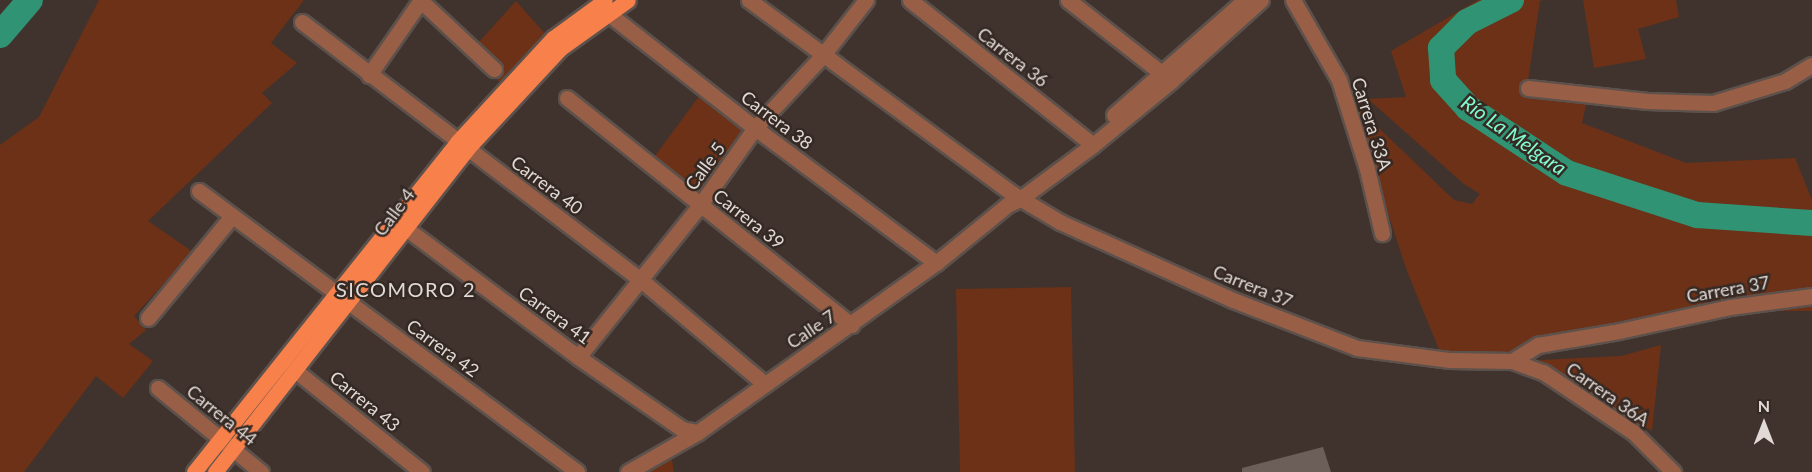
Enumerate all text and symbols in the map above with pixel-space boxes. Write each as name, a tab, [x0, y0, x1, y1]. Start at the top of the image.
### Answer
street label: Carrera 36	[973, 23, 1053, 91]
street label: Carrera 33A	[1348, 75, 1396, 173]
street label: Carrera 38	[737, 86, 817, 154]
water label: Río La Melgara	[1457, 90, 1571, 180]
street label: Calle 5	[680, 138, 730, 194]
street label: Carrera 40	[507, 151, 587, 219]
street label: Calle 4	[369, 184, 419, 240]
street label: Carrera 39	[709, 185, 789, 253]
street label: Carrera 37	[1210, 260, 1296, 312]
street label: Carrera 37	[1685, 271, 1771, 307]
district label: SICOMORO 2	[336, 277, 476, 301]
street label: Carrera 41	[515, 282, 595, 348]
street label: Calle 7	[783, 305, 839, 353]
street label: Carrera 42	[403, 315, 483, 381]
street label: Carrera 36A	[1562, 358, 1654, 430]
street label: Carrera 43	[326, 366, 404, 436]
street label: Carrera 44	[183, 380, 261, 450]
north arrow	[1734, 394, 1794, 454]
text: N	[1758, 396, 1770, 415]

